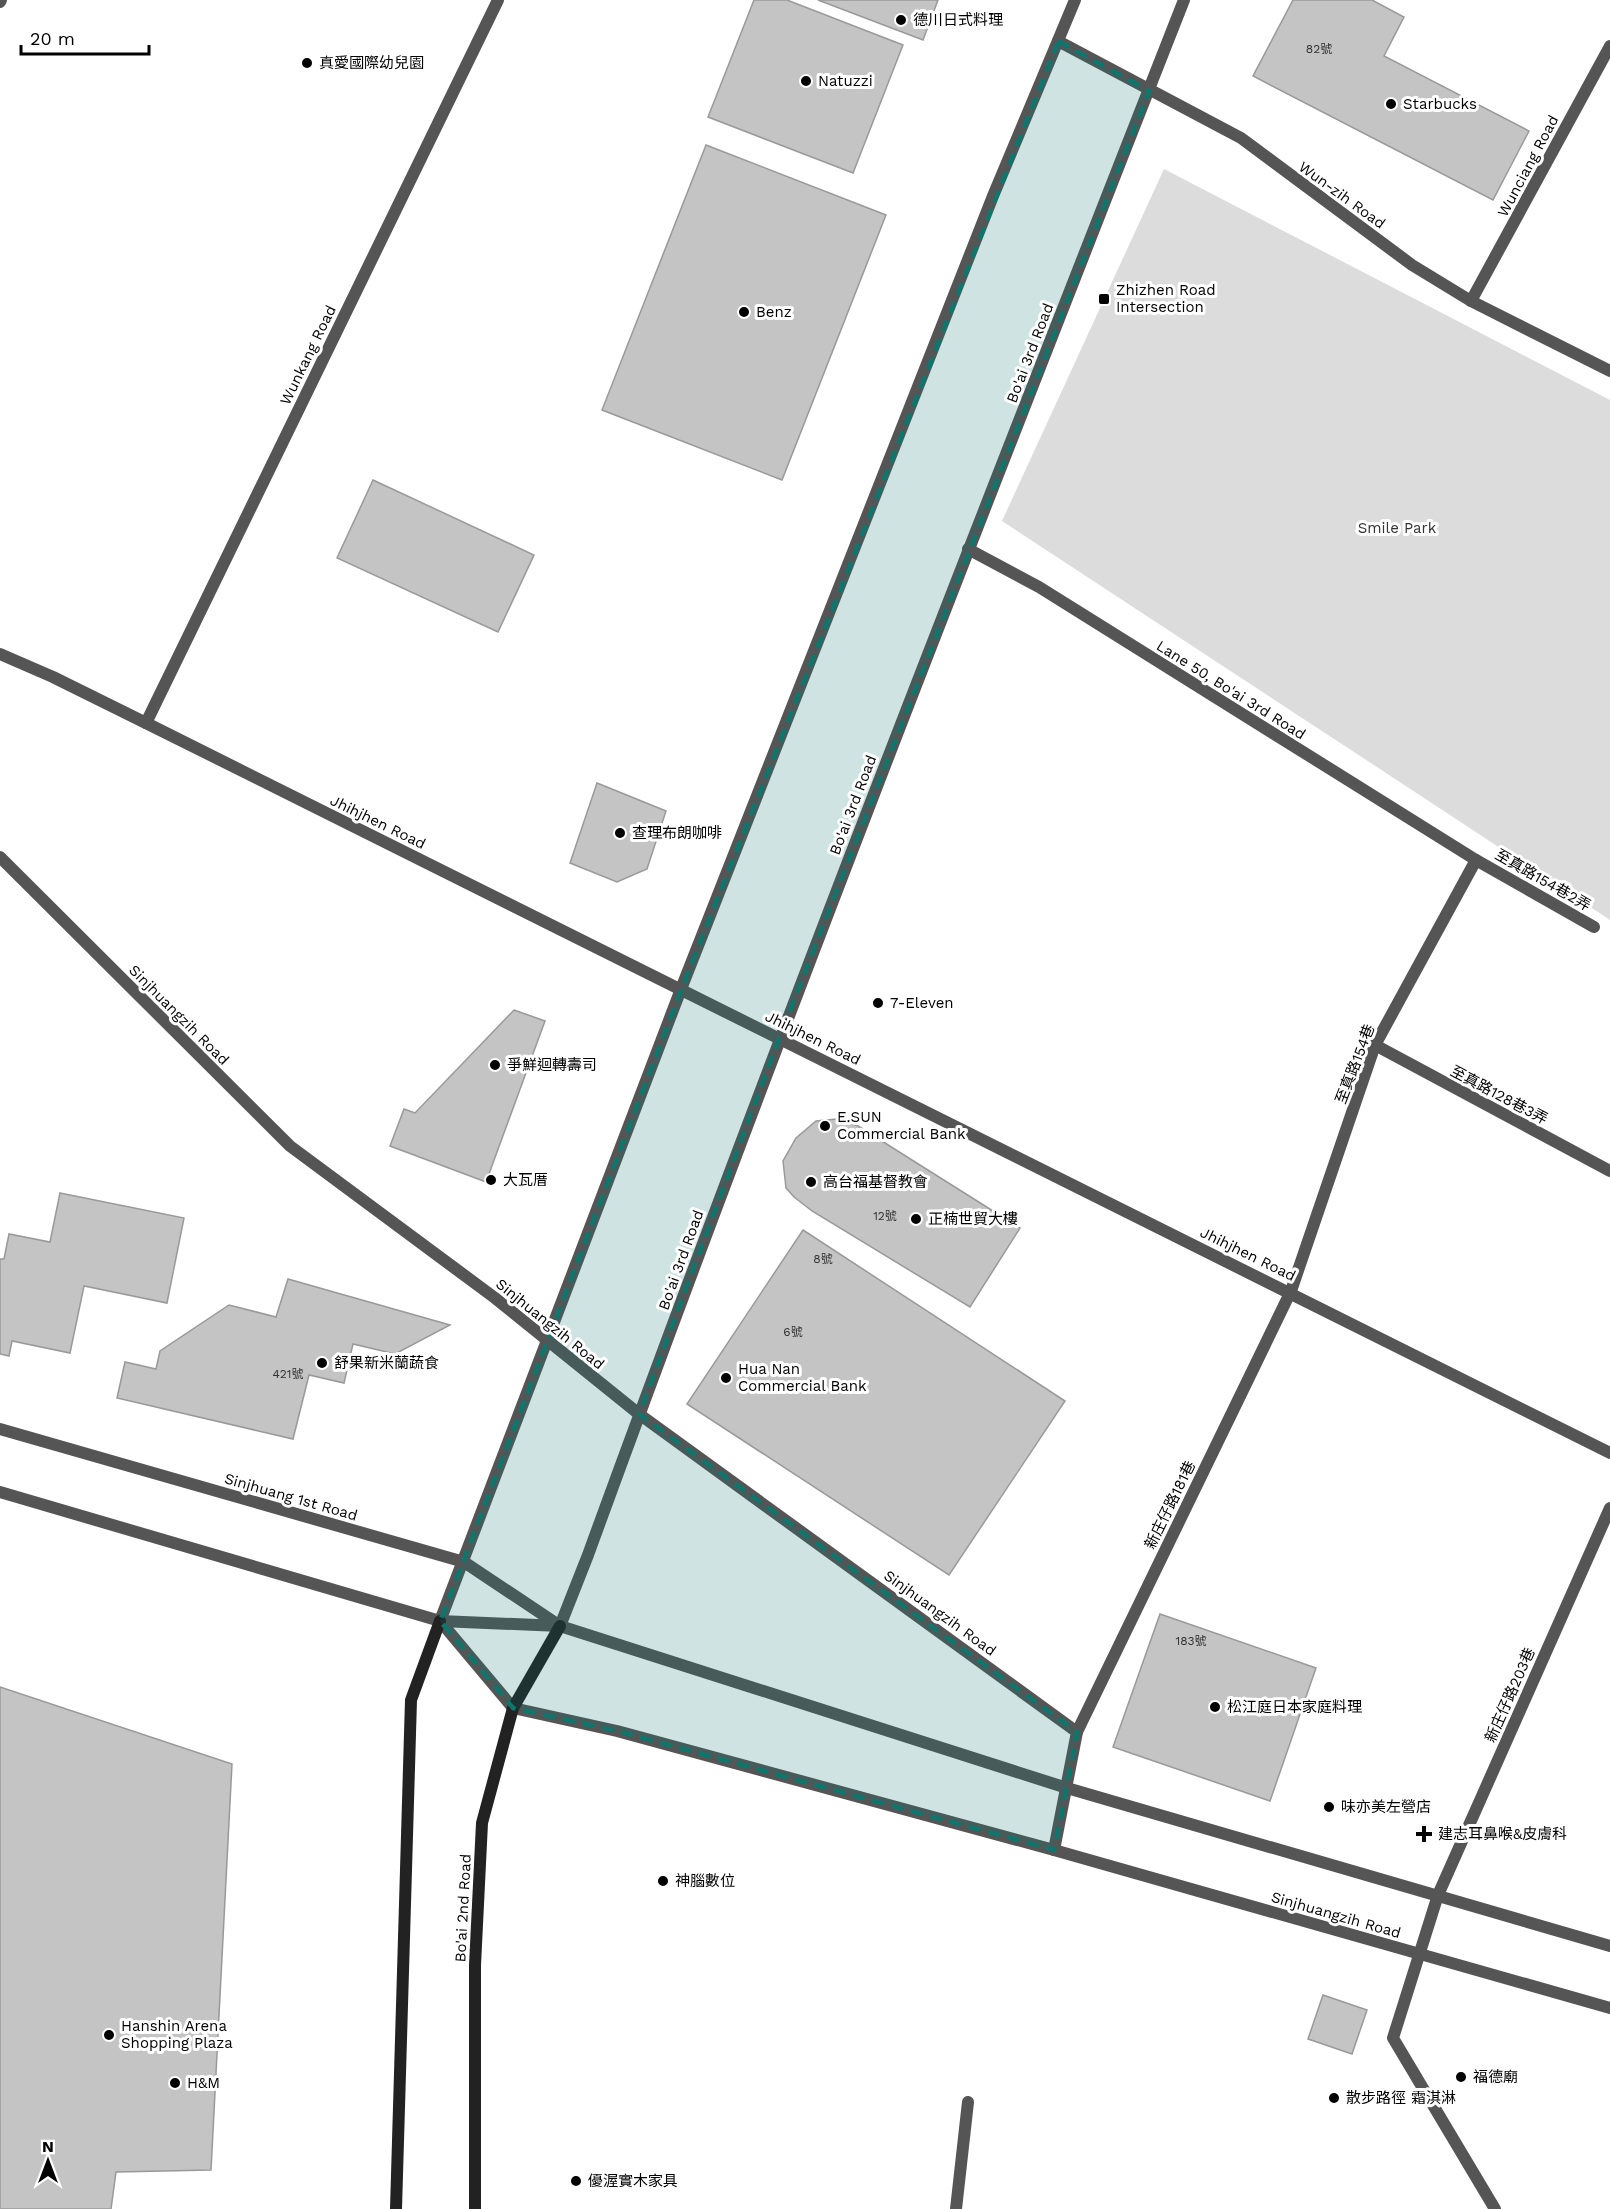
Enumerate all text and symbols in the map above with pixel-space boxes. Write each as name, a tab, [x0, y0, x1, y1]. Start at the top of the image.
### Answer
place label: 德川日式料理	[913, 11, 1003, 29]
marker: 德川日式料理	[894, 13, 908, 27]
scale bar	[21, 18, 148, 56]
text: 20 m	[30, 28, 75, 49]
house number: 82號	[1306, 42, 1332, 56]
place label: 真愛國際幼兒園	[319, 54, 424, 72]
marker: 真愛國際幼兒園	[300, 56, 314, 70]
place label: Natuzzi	[818, 72, 873, 90]
marker: Natuzzi	[799, 74, 813, 88]
place label: Starbucks	[1403, 95, 1477, 113]
marker: Starbucks	[1384, 97, 1398, 111]
street label: Wunciang Road	[1494, 112, 1562, 220]
street label: Wun-zih Road	[1295, 158, 1389, 232]
place label: Zhizhen Road Intersection	[1116, 281, 1216, 316]
marker: Zhizhen Road Intersection	[1097, 292, 1111, 306]
street label: Bo'ai 3rd Road	[1003, 301, 1057, 405]
street label: Wunkang Road	[276, 302, 340, 408]
place label: Benz	[756, 303, 792, 321]
marker: Benz	[737, 305, 751, 319]
park label: Smile Park	[1358, 519, 1437, 537]
street label: Lane 50, Bo'ai 3rd Road	[1153, 637, 1309, 743]
street label: Bo'ai 3rd Road	[826, 753, 880, 857]
street label: Jhihjhen Road	[327, 791, 429, 853]
place label: 查理布朗咖啡	[632, 824, 722, 842]
marker: 查理布朗咖啡	[613, 826, 627, 840]
street label: 至真路154巷2弄	[1492, 845, 1594, 915]
street label: Sinjhuangzih Road	[125, 961, 233, 1069]
place label: 7-Eleven	[890, 994, 954, 1012]
marker: 7-Eleven	[871, 996, 885, 1010]
street label: Jhihjhen Road	[762, 1007, 864, 1069]
street label: 至真路154巷	[1332, 1022, 1378, 1106]
place label: 爭鮮迴轉壽司	[507, 1056, 597, 1074]
marker: 爭鮮迴轉壽司	[488, 1058, 502, 1072]
street label: 至真路128巷3弄	[1447, 1062, 1551, 1128]
place label: E.SUN Commercial Bank	[837, 1108, 966, 1143]
marker: E.SUN Commercial Bank	[818, 1119, 832, 1133]
place label: 大瓦厝	[503, 1171, 548, 1189]
marker: 大瓦厝	[484, 1173, 498, 1187]
place label: 高台福基督教會	[823, 1173, 928, 1191]
marker: 高台福基督教會	[804, 1175, 818, 1189]
street label: Bo'ai 3rd Road	[655, 1207, 707, 1313]
house number: 12號	[873, 1209, 897, 1223]
place label: 正楠世貿大樓	[928, 1210, 1018, 1228]
marker: 正楠世貿大樓	[909, 1212, 923, 1226]
street label: Jhihjhen Road	[1197, 1223, 1299, 1285]
house number: 8號	[813, 1252, 833, 1266]
street label: Sinjhuangzih Road	[492, 1275, 608, 1373]
house number: 6號	[783, 1325, 803, 1339]
place label: 舒果新米蘭蔬食	[334, 1354, 439, 1372]
marker: 舒果新米蘭蔬食	[315, 1356, 329, 1370]
place label: Hua Nan Commercial Bank	[738, 1360, 867, 1395]
house number: 421號	[272, 1367, 304, 1381]
marker: Hua Nan Commercial Bank	[719, 1371, 733, 1385]
street label: 新庄仔路181巷	[1141, 1458, 1199, 1552]
street label: Sinjhuang 1st Road	[222, 1469, 360, 1525]
street label: Sinjhuangzih Road	[880, 1566, 1000, 1660]
house number: 183號	[1176, 1634, 1206, 1648]
street label: 新庄仔路203巷	[1481, 1645, 1539, 1745]
place label: 松江庭日本家庭料理	[1227, 1698, 1362, 1716]
marker: 松江庭日本家庭料理	[1208, 1700, 1222, 1714]
place label: 味亦美左營店	[1341, 1798, 1431, 1816]
marker: 味亦美左營店	[1322, 1800, 1336, 1814]
marker: 建志耳鼻喉&皮膚科	[1415, 1825, 1433, 1843]
place label: 建志耳鼻喉&皮膚科	[1438, 1825, 1567, 1843]
street label: Bo'ai 2nd Road	[451, 1853, 475, 1963]
place label: 神腦數位	[675, 1872, 735, 1890]
marker: 神腦數位	[656, 1874, 670, 1888]
street label: Sinjhuangzih Road	[1269, 1888, 1403, 1942]
place label: Hanshin Arena Shopping Plaza	[121, 2017, 233, 2052]
marker: Hanshin Arena Shopping Plaza	[102, 2028, 116, 2042]
place label: 福德廟	[1473, 2068, 1518, 2086]
marker: 福德廟	[1454, 2070, 1468, 2084]
place label: H&M	[187, 2074, 220, 2092]
marker: H&M	[168, 2076, 182, 2090]
place label: 散步路徑 霜淇淋	[1346, 2089, 1456, 2107]
marker: 散步路徑 霜淇淋	[1327, 2091, 1341, 2105]
north arrow	[18, 2131, 78, 2191]
text: N	[42, 2137, 54, 2156]
place label: 優渥實木家具	[588, 2172, 678, 2190]
marker: 優渥實木家具	[569, 2174, 583, 2188]

